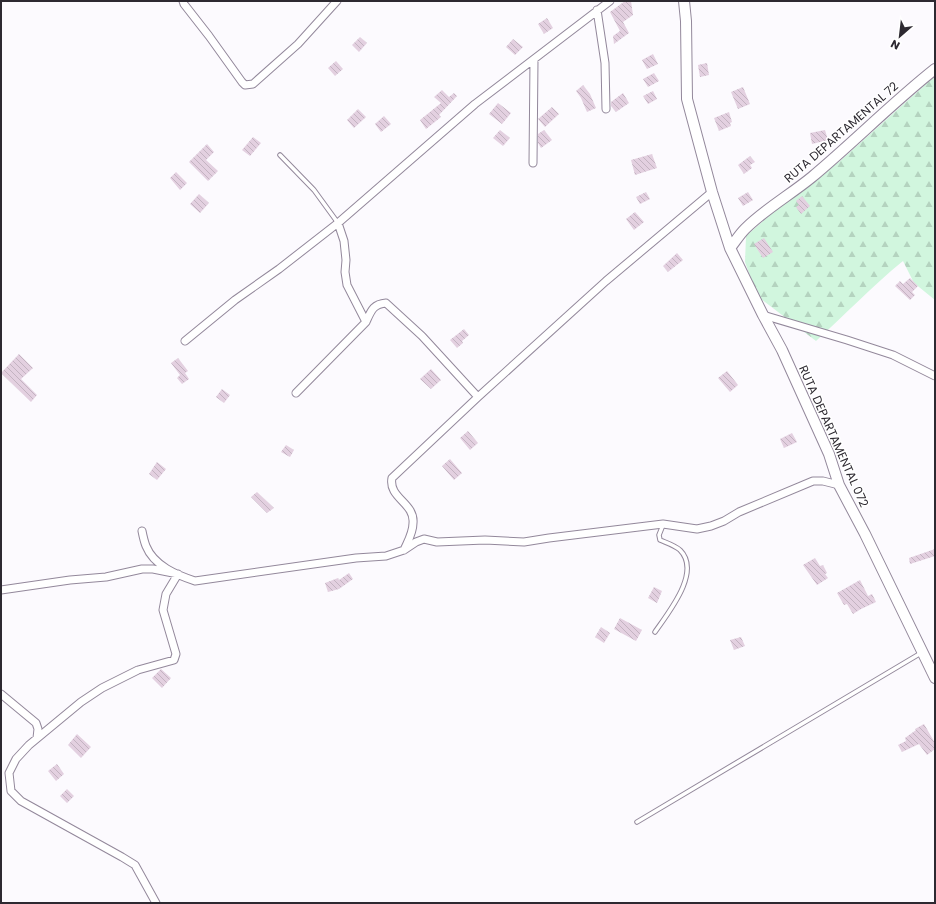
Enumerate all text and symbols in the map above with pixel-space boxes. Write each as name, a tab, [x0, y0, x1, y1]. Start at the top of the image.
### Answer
north arrow	[880, 16, 920, 56]
text: N	[888, 36, 903, 54]
street label: RUTA DEPARTAMENTAL 72	[780, 78, 902, 186]
street label: RUTA DEPARTAMENTAL 072	[795, 362, 873, 510]

